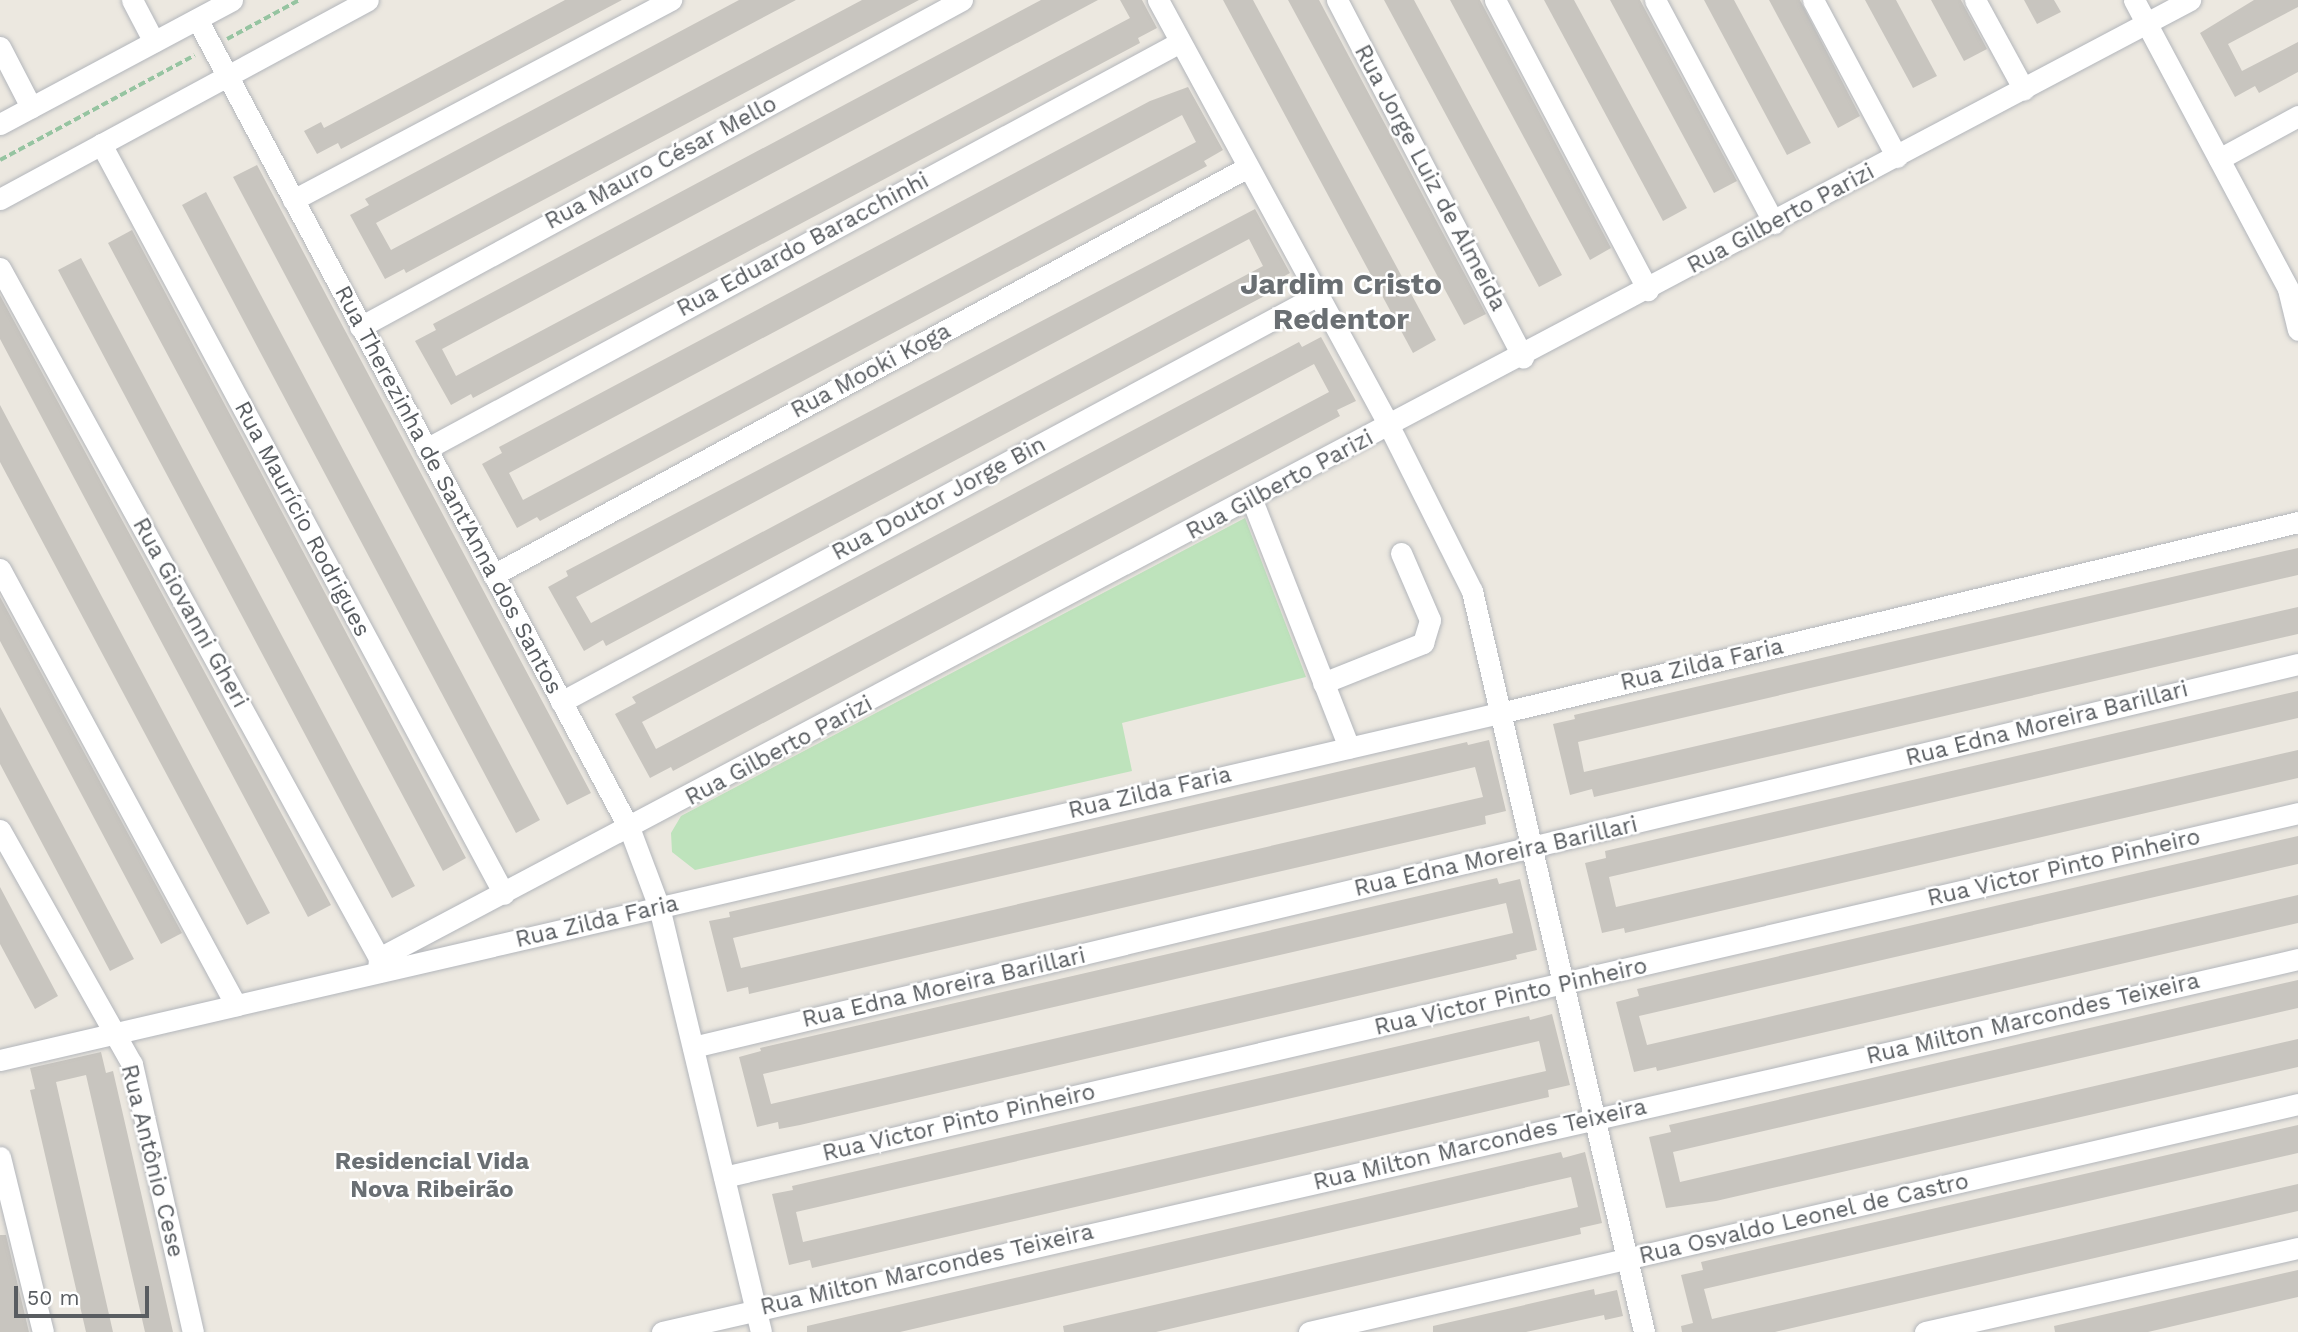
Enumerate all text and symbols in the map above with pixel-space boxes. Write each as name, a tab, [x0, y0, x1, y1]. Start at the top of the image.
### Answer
street label: Rua Jorge Luiz de Almeida	[1348, 39, 1512, 317]
street label: Rua Mauro César Mello	[540, 90, 782, 236]
street label: Rua Gilberto Parizi	[1682, 158, 1880, 280]
street label: Rua Eduardo Baracchinhi	[672, 167, 934, 323]
district label: Jardim Cristo Redentor	[1240, 266, 1442, 336]
street label: Rua Therezinha de Sant'Anna dos Santos	[328, 280, 568, 700]
street label: Rua Mooki Koga	[786, 317, 956, 425]
street label: Rua Maurício Rodrigues	[228, 396, 376, 642]
street label: Rua Gilberto Parizi	[1181, 424, 1379, 546]
street label: Rua Doutor Jorge Bin	[827, 431, 1051, 567]
street label: Rua Giovanni Gheri	[126, 513, 254, 713]
street label: Rua Zilda Faria	[1617, 633, 1787, 697]
street label: Rua Edna Moreira Barillari	[1902, 675, 2192, 773]
street label: Rua Gilberto Parizi	[680, 690, 878, 812]
street label: Rua Zilda Faria	[1065, 761, 1235, 825]
street label: Rua Edna Moreira Barillari	[1351, 811, 1641, 903]
street label: Rua Victor Pinto Pinheiro	[1924, 823, 2204, 913]
street label: Rua Zilda Faria	[512, 890, 682, 954]
street label: Rua Edna Moreira Barillari	[799, 942, 1089, 1034]
street label: Rua Victor Pinto Pinheiro	[1371, 952, 1651, 1042]
street label: Rua Milton Marcondes Teixeira	[1863, 967, 2203, 1071]
street label: Rua Antônio Cese	[115, 1061, 189, 1261]
street label: Rua Victor Pinto Pinheiro	[819, 1078, 1099, 1168]
street label: Rua Milton Marcondes Teixeira	[1310, 1093, 1650, 1197]
district label: Residencial Vida Nova Ribeirão	[334, 1148, 530, 1204]
street label: Rua Osvaldo Leonel de Castro	[1636, 1167, 1972, 1271]
street label: Rua Milton Marcondes Teixeira	[757, 1218, 1097, 1322]
scale bar	[18, 1272, 152, 1316]
text: 50 m	[27, 1285, 79, 1310]

